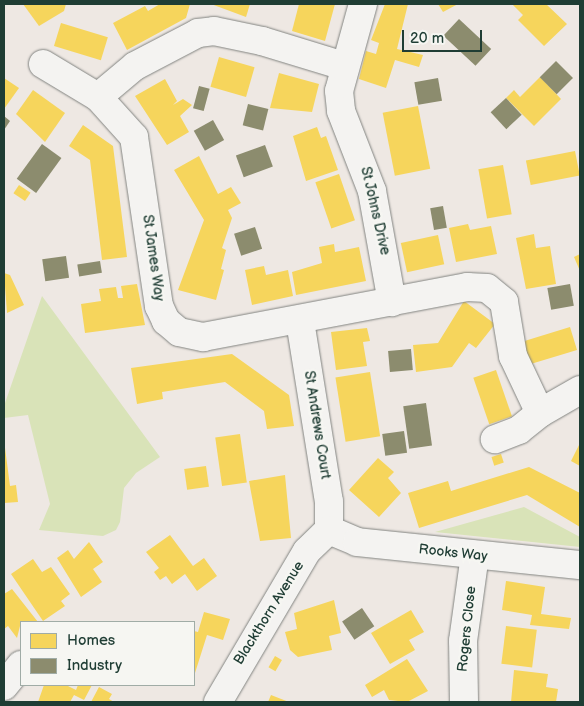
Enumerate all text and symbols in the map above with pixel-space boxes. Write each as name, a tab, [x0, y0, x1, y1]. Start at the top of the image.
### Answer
scale bar	[404, 20, 484, 52]
text: 20 m	[410, 29, 444, 48]
street label: St Johns Drive	[357, 165, 393, 257]
street label: St James Way	[139, 213, 167, 303]
street label: St Andrews Court	[300, 370, 334, 480]
street label: Rooks Way	[417, 541, 489, 565]
street label: Blackthorn Avenue	[230, 558, 308, 668]
street label: Rogers Close	[454, 585, 480, 673]
legend	[20, 621, 195, 686]
text: Homes	[67, 631, 115, 650]
text: Industry	[67, 656, 122, 675]

